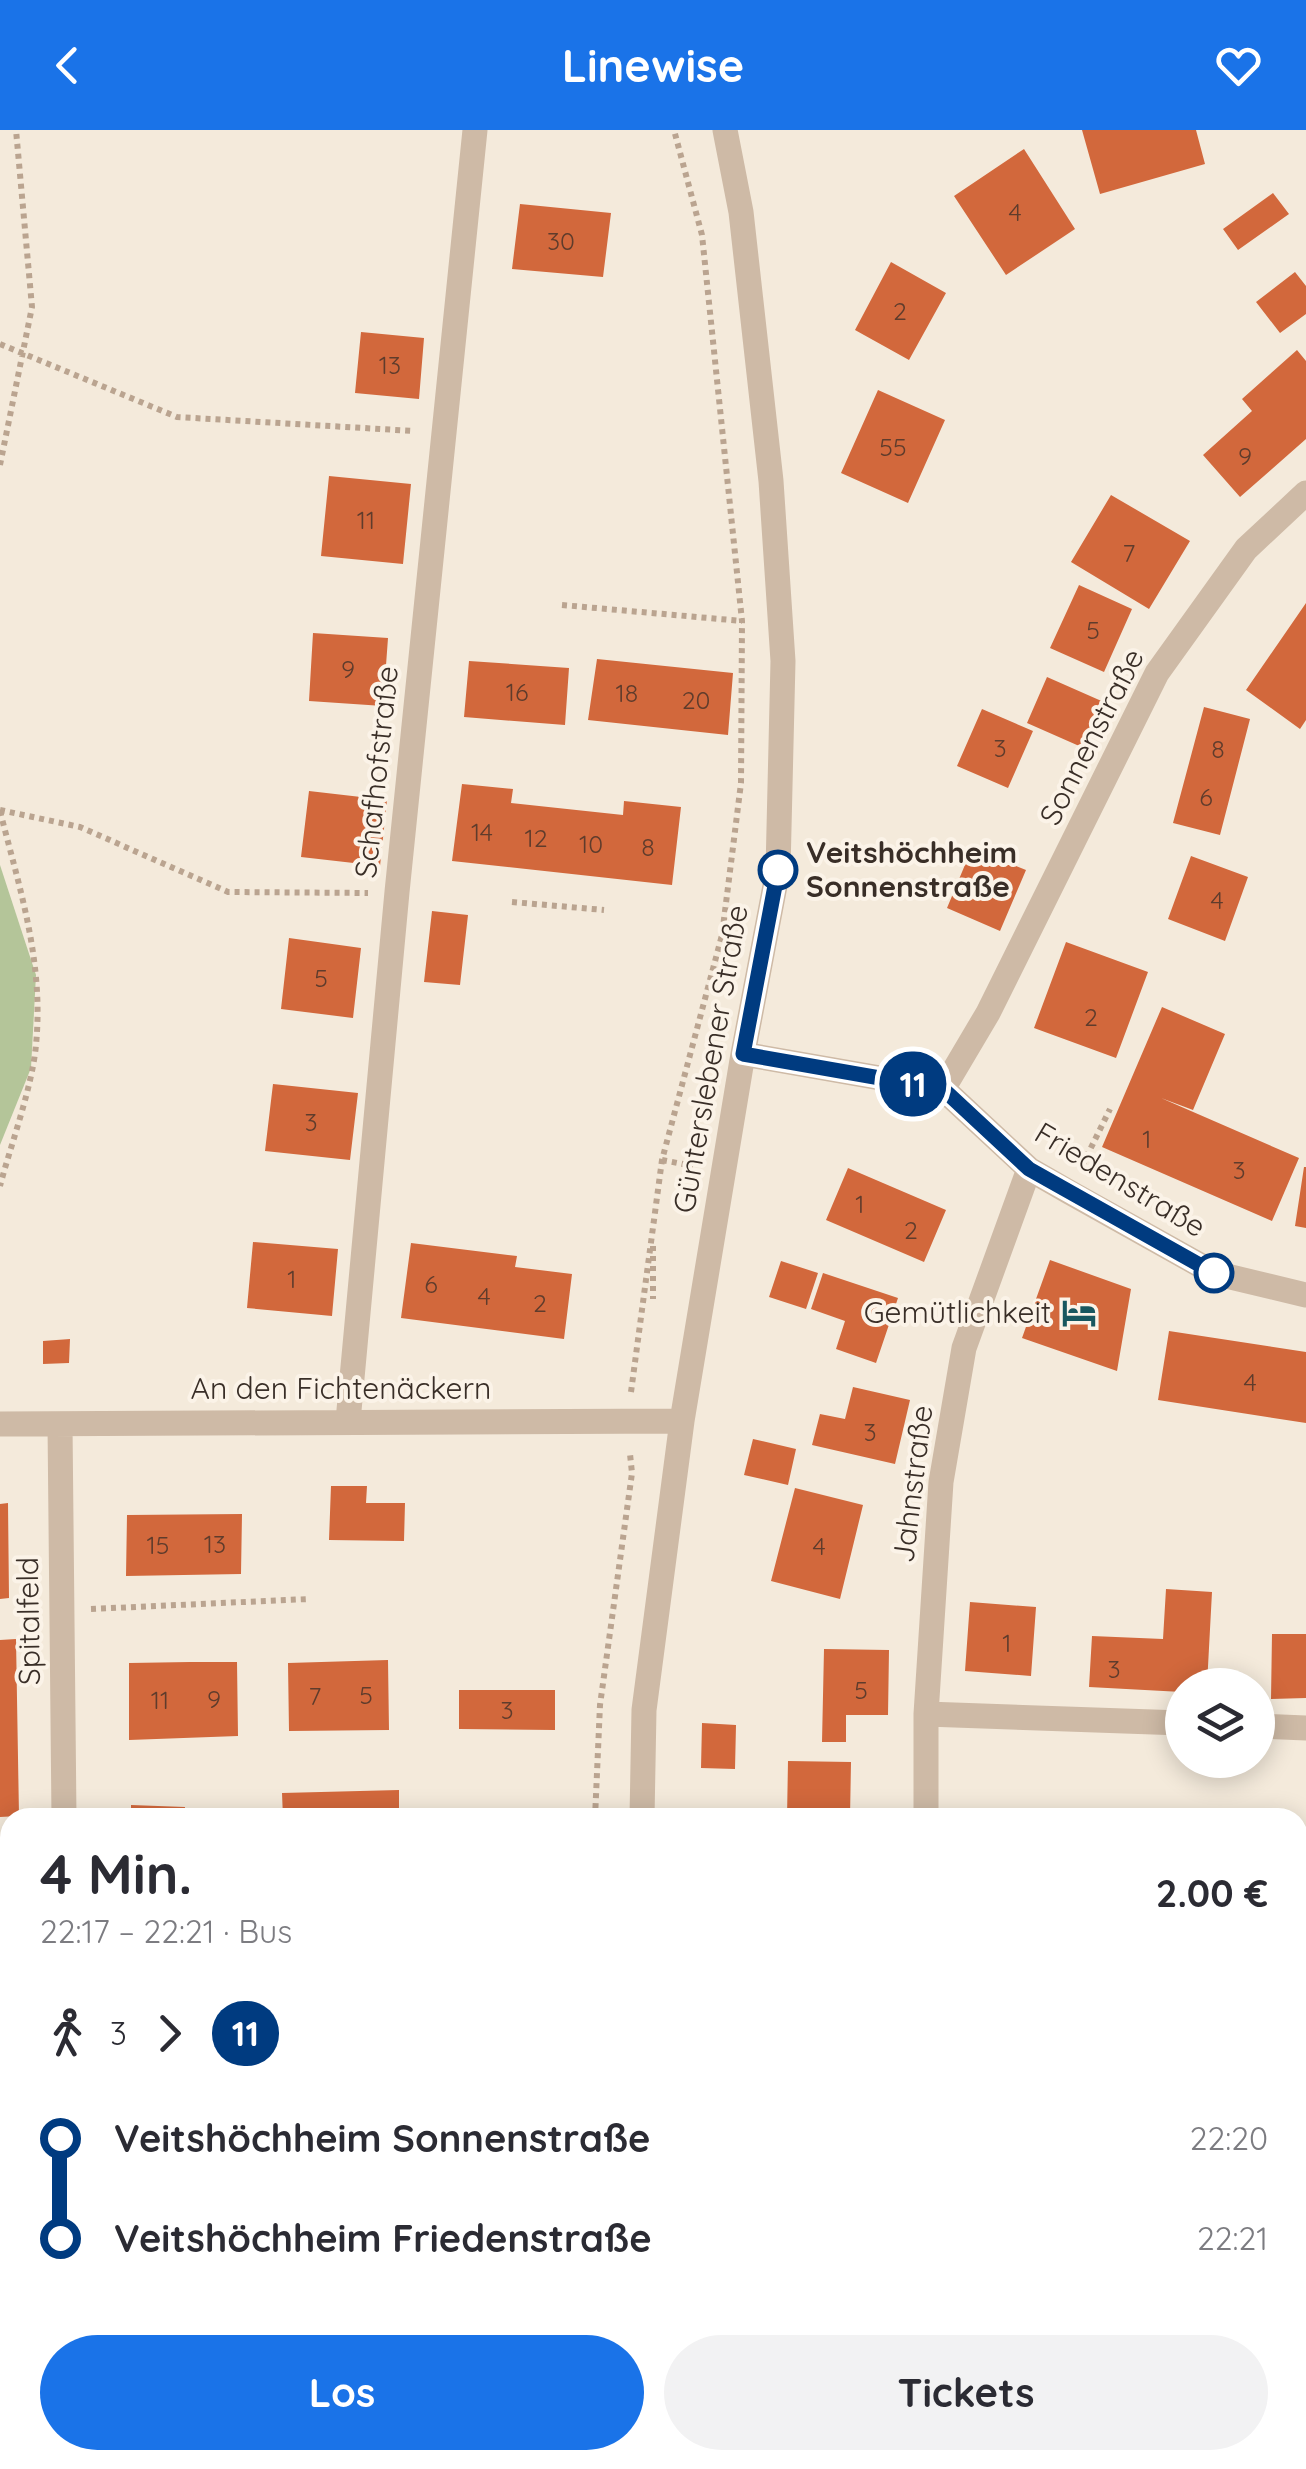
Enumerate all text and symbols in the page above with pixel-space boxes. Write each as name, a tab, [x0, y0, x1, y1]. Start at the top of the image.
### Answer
text: Linewise	[562, 37, 744, 93]
icon: back	[40, 38, 95, 93]
icon: heart	[1211, 38, 1266, 93]
house number: 4	[1008, 196, 1022, 227]
house number: 30	[547, 225, 575, 256]
house number: 2	[893, 295, 907, 326]
house number: 13	[379, 349, 401, 380]
house number: 55	[879, 431, 907, 462]
house number: 9	[1238, 440, 1252, 471]
house number: 11	[357, 504, 375, 535]
house number: 7	[1123, 537, 1136, 568]
house number: 5	[1086, 614, 1100, 645]
street label: Sonnenstraße	[1030, 642, 1152, 831]
house number: 9	[341, 653, 355, 684]
street label: Schafhofstraße	[346, 664, 406, 880]
house number: 16	[506, 676, 528, 707]
house number: 18	[616, 677, 638, 708]
house number: 20	[682, 684, 710, 715]
house number: 3	[993, 732, 1007, 763]
house number: 8	[1211, 733, 1225, 764]
house number: 6	[1199, 781, 1213, 812]
house number: 14	[471, 816, 493, 847]
house number: 12	[524, 822, 548, 853]
house number: 10	[579, 828, 603, 859]
house number: 8	[641, 831, 655, 862]
place label: Veitshöchheim Sonnenstraße	[806, 833, 1017, 905]
marker: Veitshöchheim Sonnenstraße	[759, 851, 797, 889]
house number: 4	[1210, 884, 1224, 915]
street label: Günterslebener Straße	[664, 902, 756, 1216]
house number: 5	[314, 962, 328, 993]
house number: 2	[1084, 1001, 1098, 1032]
line badge: 11	[868, 1052, 958, 1116]
text: 11	[899, 1062, 927, 1106]
house number: 3	[304, 1106, 318, 1137]
street label: Friedenstraße	[1028, 1113, 1213, 1245]
house number: 1	[1142, 1123, 1152, 1154]
house number: 3	[1232, 1154, 1246, 1185]
house number: 1	[855, 1188, 865, 1219]
house number: 2	[904, 1214, 918, 1245]
unlabelled marker	[1195, 1254, 1233, 1292]
house number: 1	[287, 1263, 297, 1294]
house number: 6	[424, 1268, 438, 1299]
house number: 4	[477, 1280, 491, 1311]
house number: 2	[533, 1287, 547, 1318]
place label: Gemütlichkeit	[864, 1293, 1051, 1331]
hotel icon: Gemütlichkeit	[1060, 1294, 1098, 1332]
house number: 4	[1243, 1366, 1257, 1397]
street label: An den Fichtenäckern	[191, 1369, 491, 1407]
street label: Jahnstraße	[883, 1403, 941, 1565]
house number: 3	[863, 1416, 877, 1447]
house number: 13	[204, 1528, 226, 1559]
house number: 15	[147, 1529, 169, 1560]
house number: 4	[812, 1530, 826, 1561]
street label: Spitalfeld	[8, 1557, 48, 1685]
house number: 1	[1002, 1627, 1012, 1658]
house number: 3	[1107, 1653, 1121, 1684]
map controls	[1165, 1668, 1275, 1778]
button: layers	[1165, 1668, 1275, 1778]
house number: 5	[854, 1674, 868, 1705]
house number: 5	[359, 1679, 373, 1710]
house number: 7	[309, 1680, 322, 1711]
house number: 9	[207, 1683, 221, 1714]
house number: 11	[151, 1684, 169, 1715]
house number: 3	[500, 1694, 514, 1725]
text: 4 Min.	[40, 1839, 192, 1908]
text: 2.00 €	[1156, 1869, 1268, 1917]
text: 22:17 – 22:21 · Bus	[40, 1911, 292, 1951]
icon: walk	[40, 2006, 95, 2061]
icon: forward	[142, 2006, 197, 2061]
text: 11	[232, 2011, 259, 2055]
text: 3	[110, 2013, 127, 2053]
text: Veitshöchheim Sonnenstraße	[114, 2114, 651, 2162]
text: 22:20	[1190, 2118, 1268, 2158]
text: Veitshöchheim Friedenstraße	[114, 2214, 652, 2262]
text: 22:21	[1197, 2218, 1268, 2258]
button: Los	[40, 2335, 644, 2450]
button: Tickets	[664, 2335, 1268, 2450]

